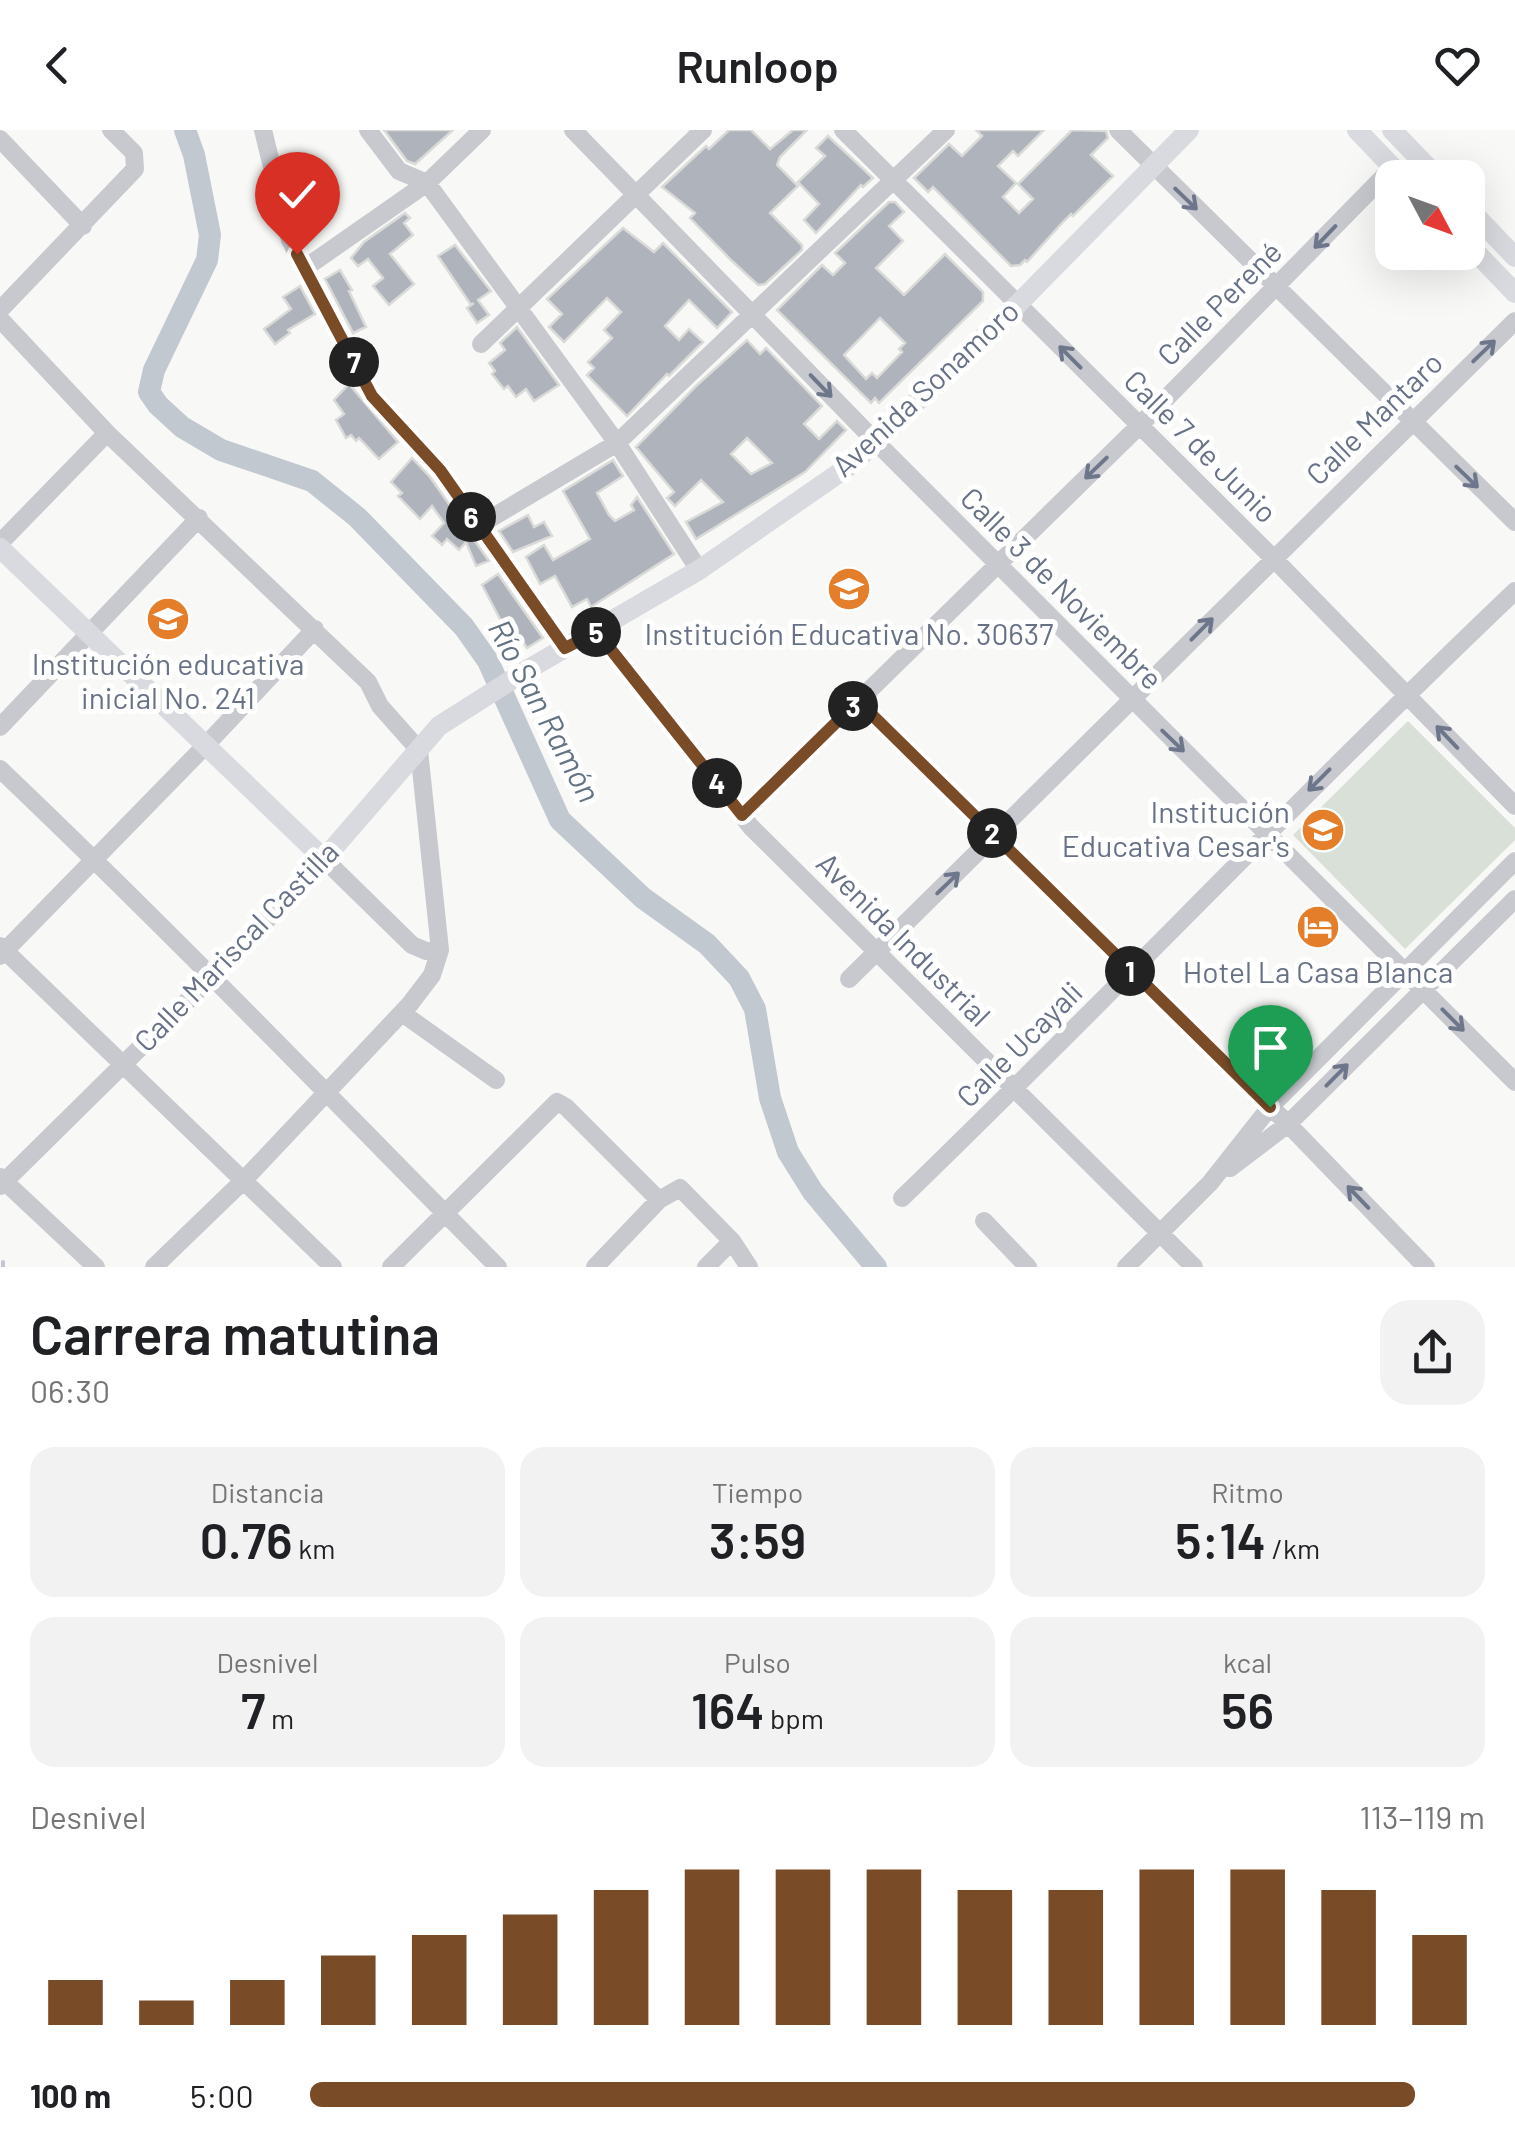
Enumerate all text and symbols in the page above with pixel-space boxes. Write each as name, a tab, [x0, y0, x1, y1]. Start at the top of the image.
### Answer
icon: back	[30, 38, 85, 93]
text: Runloop	[676, 38, 839, 92]
icon: heart	[1430, 38, 1485, 93]
pin	[255, 152, 340, 255]
north arrow	[1375, 160, 1485, 270]
map controls	[1375, 160, 1485, 270]
icon: check	[270, 167, 325, 222]
one-way arrow	[1174, 187, 1198, 211]
one-way arrow	[1313, 224, 1337, 248]
street label: Calle Perené	[1149, 233, 1288, 372]
street label: Avenida Sonamoro	[824, 292, 1025, 483]
pin: 7	[329, 337, 379, 387]
one-way arrow	[1471, 339, 1495, 363]
street label: Calle Mantaro	[1298, 344, 1449, 491]
text: 7	[347, 345, 361, 379]
one-way arrow	[1058, 346, 1082, 370]
street label: Calle 7 de Junio	[1118, 362, 1285, 529]
one-way arrow	[809, 373, 833, 397]
one-way arrow	[1085, 455, 1109, 479]
one-way arrow	[1455, 464, 1479, 488]
street label: Calle 3 de Noviembre	[954, 479, 1171, 696]
pin: 6	[446, 492, 496, 542]
text: 6	[463, 500, 479, 534]
school or university icon: Institución Educativa No. 30637	[826, 566, 872, 612]
school or university icon: Institución educativa inicial No. 241	[145, 596, 191, 642]
pin: 5	[571, 607, 621, 657]
water label: Río San Ramón	[482, 612, 610, 808]
text: 5	[588, 615, 604, 649]
place label: Institución Educativa No. 30637	[645, 615, 1053, 651]
one-way arrow	[1190, 617, 1214, 641]
place label: Institución educativa inicial No. 241	[32, 645, 304, 715]
pin: 3	[828, 681, 878, 731]
text: 3	[845, 689, 861, 723]
one-way arrow	[1435, 725, 1459, 749]
one-way arrow	[1161, 728, 1185, 752]
pin: 4	[692, 758, 742, 808]
text: 4	[709, 766, 725, 800]
one-way arrow	[1308, 768, 1332, 792]
place label: Institución Educativa Cesar's	[1062, 793, 1290, 863]
school or university icon: Institución Educativa Cesar's	[1300, 807, 1346, 853]
pin: 2	[967, 808, 1017, 858]
text: 2	[984, 816, 1000, 850]
street label: Calle Mariscal Castilla	[126, 833, 345, 1058]
street label: Avenida Industrial	[810, 844, 999, 1033]
one-way arrow	[935, 872, 960, 895]
hotel icon: Hotel La Casa Blanca	[1295, 904, 1341, 950]
pin: 1	[1105, 946, 1155, 996]
place label: Hotel La Casa Blanca	[1183, 953, 1453, 989]
text: 1	[1125, 954, 1135, 988]
street label: Calle Ucayali	[948, 973, 1089, 1114]
pin	[1228, 1005, 1313, 1108]
one-way arrow	[1440, 1008, 1464, 1032]
icon: arrive	[1243, 1020, 1298, 1075]
one-way arrow	[1325, 1064, 1349, 1088]
one-way arrow	[1347, 1185, 1370, 1210]
text: Carrera matutina	[30, 1300, 440, 1366]
button: share	[1380, 1300, 1485, 1405]
text: 06:30	[30, 1371, 110, 1409]
text: Distancia	[211, 1475, 324, 1509]
text: Tiempo	[712, 1475, 803, 1509]
text: Ritmo	[1211, 1475, 1284, 1509]
text: 0.76	[200, 1509, 293, 1569]
text: 3:59	[709, 1509, 806, 1569]
text: 5:14	[1175, 1509, 1266, 1569]
text: km	[293, 1531, 335, 1565]
text: /km	[1266, 1531, 1320, 1565]
text: Desnivel	[217, 1645, 318, 1679]
text: Pulso	[724, 1645, 791, 1679]
text: kcal	[1223, 1645, 1272, 1679]
text: 7	[241, 1679, 265, 1739]
text: 164	[691, 1679, 764, 1739]
text: 56	[1221, 1679, 1274, 1739]
text: m	[265, 1701, 294, 1735]
text: bpm	[764, 1701, 824, 1735]
text: Desnivel	[30, 1797, 146, 1835]
text: 113–119 m	[1360, 1797, 1485, 1835]
text: 100 m	[30, 2076, 111, 2114]
text: 5:00	[190, 2076, 253, 2114]

